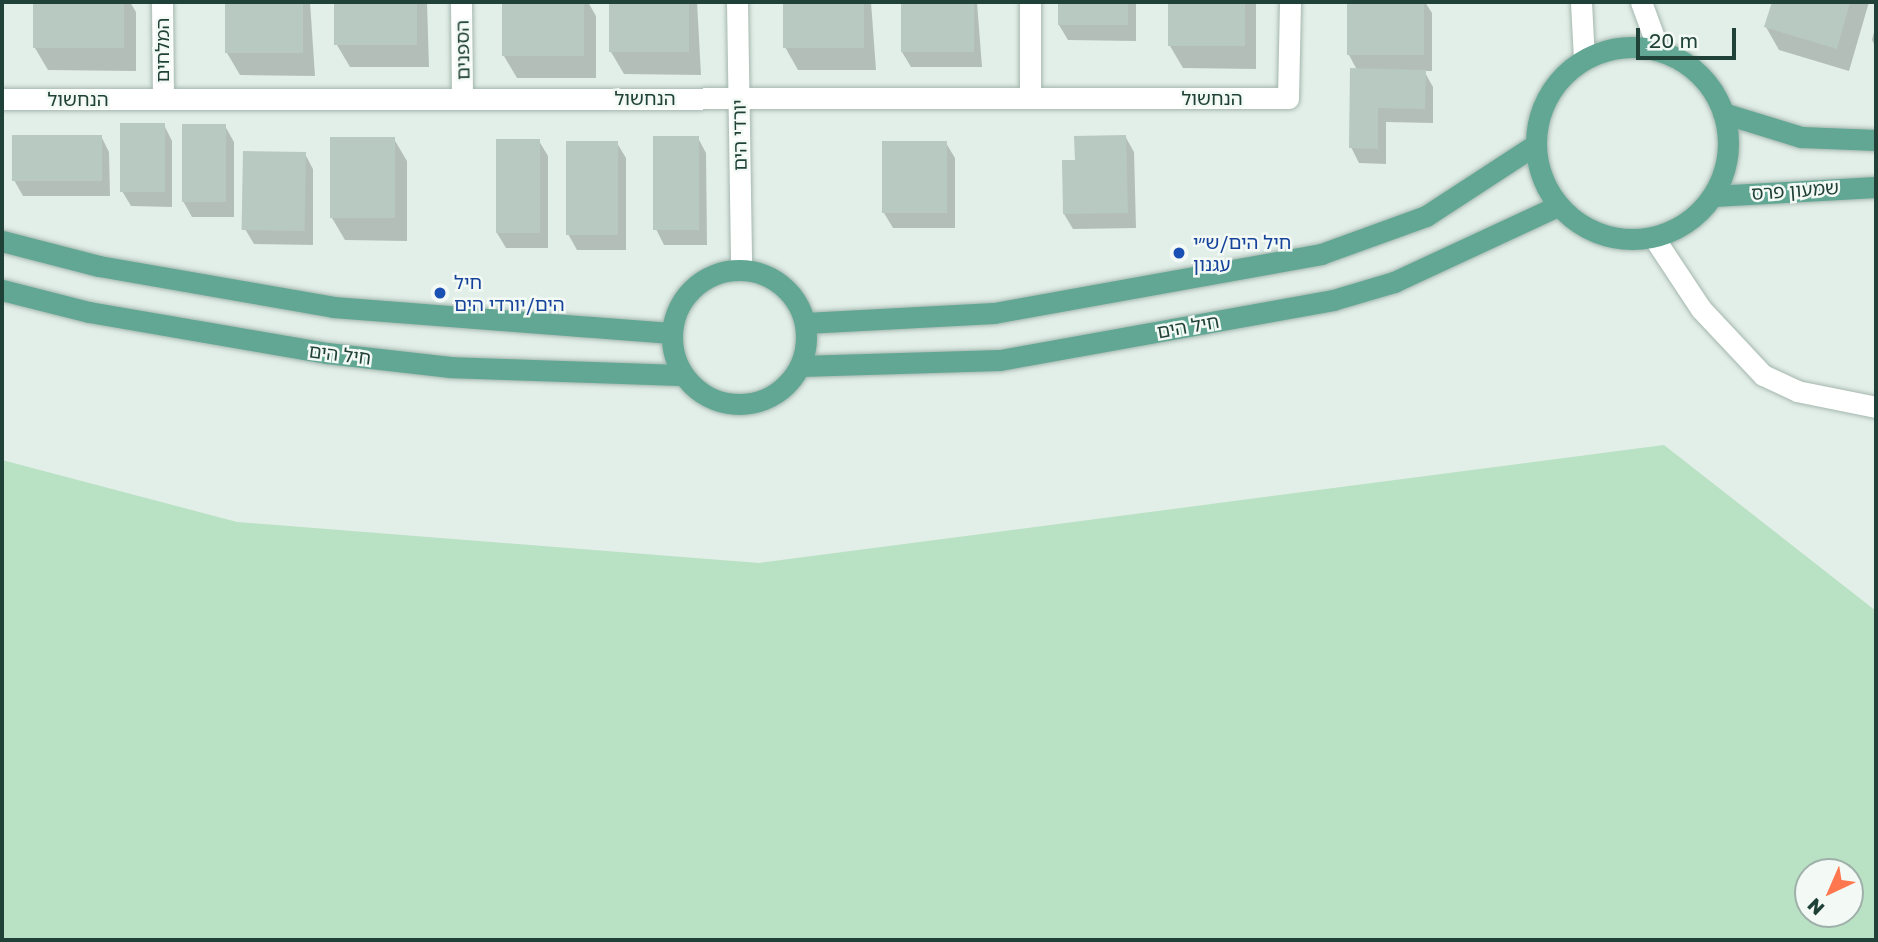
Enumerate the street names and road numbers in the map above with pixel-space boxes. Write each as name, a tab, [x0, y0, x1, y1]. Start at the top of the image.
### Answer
street label: המלחים	[151, 18, 173, 82]
street label: הספנים	[450, 20, 474, 80]
street label: הנחשול	[614, 87, 676, 109]
street label: הנחשול	[1181, 87, 1243, 109]
street label: הנחשול	[47, 88, 109, 110]
street label: יורדי הים	[727, 99, 751, 171]
street label: שמעון פרס	[1750, 176, 1840, 204]
street label: חיל הים	[1155, 309, 1221, 343]
street label: חיל הים	[307, 339, 373, 369]

